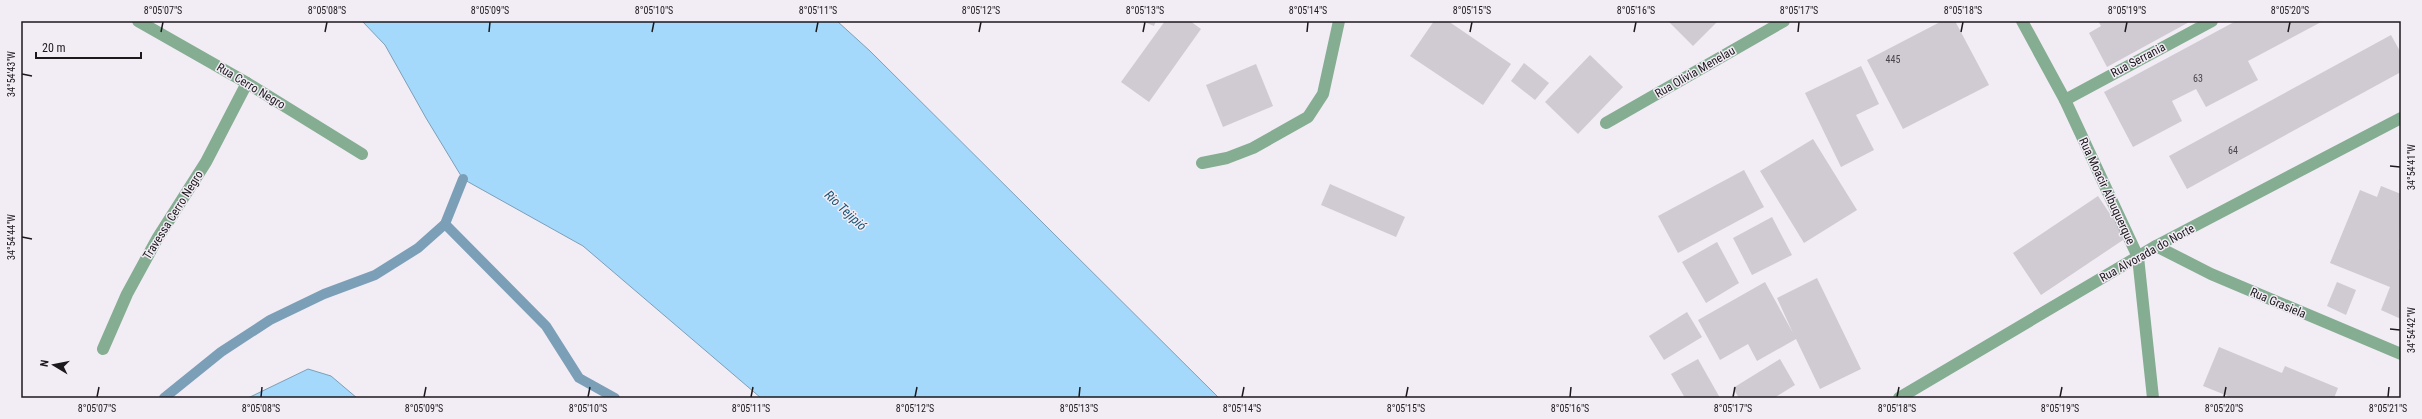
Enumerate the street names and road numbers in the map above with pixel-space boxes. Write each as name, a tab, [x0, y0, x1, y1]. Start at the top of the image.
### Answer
street label: Rua Serrania	[2108, 40, 2168, 80]
street label: Rua Olivia Menelau	[1652, 43, 1738, 101]
street label: Rua Cerro Negro	[214, 60, 288, 112]
street label: Rua Moacir Albuquerque	[2076, 135, 2138, 247]
street label: Travessa Cerro Negro	[140, 168, 206, 262]
street label: Rua Alvorada do Norte	[2097, 221, 2197, 285]
street label: Rua Grasiela	[2248, 285, 2308, 321]

